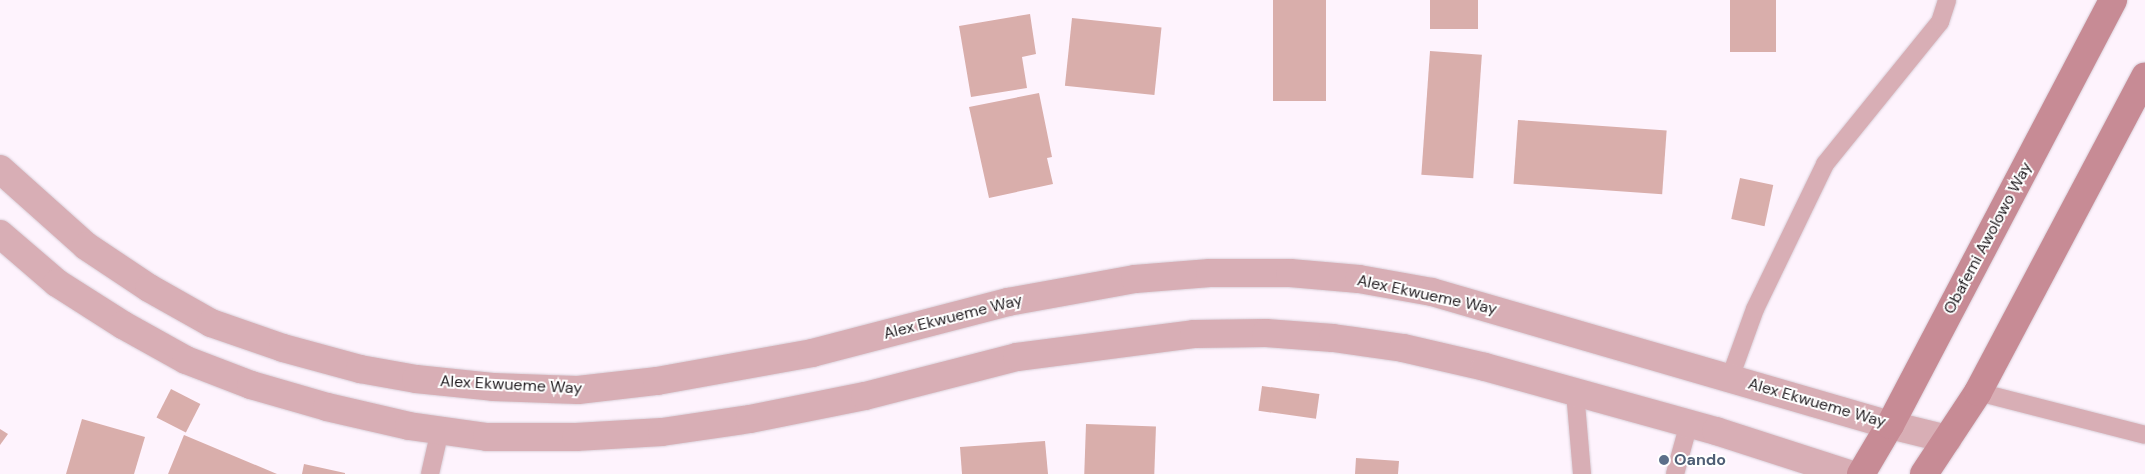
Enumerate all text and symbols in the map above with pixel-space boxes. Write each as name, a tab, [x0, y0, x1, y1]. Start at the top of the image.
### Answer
street label: Obafemi Awolowo Way	[1940, 159, 2036, 317]
street label: Alex Ekwueme Way	[1355, 271, 1499, 319]
street label: Alex Ekwueme Way	[882, 290, 1024, 344]
street label: Alex Ekwueme Way	[439, 372, 583, 398]
street label: Alex Ekwueme Way	[1746, 374, 1888, 432]
place label: Oando	[1674, 450, 1726, 470]
marker: Oando	[1658, 454, 1670, 466]

